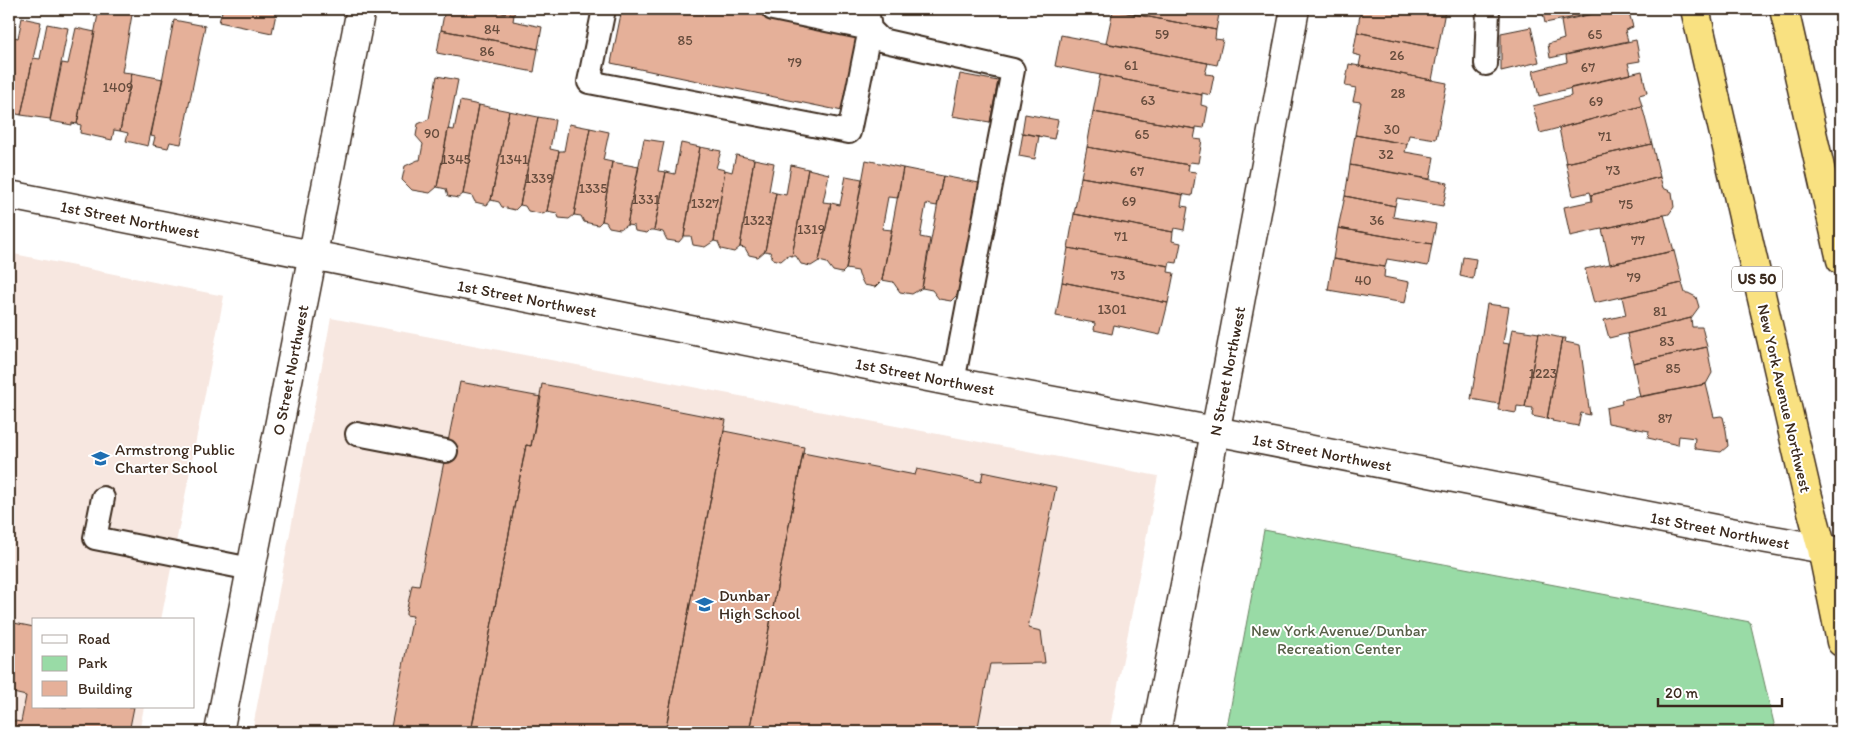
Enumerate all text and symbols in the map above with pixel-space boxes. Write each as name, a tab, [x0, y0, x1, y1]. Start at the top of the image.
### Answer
house number: 84	[484, 21, 501, 38]
house number: 59	[1155, 26, 1169, 43]
house number: 65	[1588, 26, 1602, 43]
house number: 85	[677, 32, 693, 49]
house number: 86	[479, 43, 495, 60]
house number: 26	[1390, 47, 1404, 64]
house number: 79	[788, 54, 802, 71]
house number: 61	[1124, 57, 1138, 74]
house number: 67	[1581, 59, 1595, 76]
house number: 1409	[103, 79, 133, 96]
house number: 28	[1390, 85, 1406, 102]
house number: 63	[1140, 92, 1156, 109]
house number: 69	[1589, 93, 1603, 110]
house number: 30	[1384, 121, 1400, 138]
house number: 90	[424, 125, 440, 142]
house number: 65	[1135, 126, 1149, 143]
house number: 71	[1598, 128, 1612, 145]
house number: 32	[1379, 146, 1394, 163]
house number: 1345	[441, 151, 471, 168]
house number: 1341	[499, 151, 529, 168]
house number: 73	[1606, 162, 1621, 179]
house number: 67	[1130, 163, 1144, 180]
house number: 1339	[524, 170, 554, 187]
house number: 1335	[578, 180, 608, 197]
house number: 1331	[632, 191, 661, 208]
house number: 69	[1122, 193, 1136, 210]
house number: 1327	[691, 195, 719, 212]
house number: 75	[1619, 196, 1633, 213]
street label: 1st Street Northwest	[59, 197, 201, 242]
house number: 1323	[743, 212, 773, 229]
house number: 36	[1369, 212, 1385, 229]
house number: 1319	[797, 221, 825, 238]
house number: 71	[1114, 228, 1128, 245]
house number: 77	[1631, 232, 1645, 249]
road number: US 50	[1732, 266, 1782, 292]
house number: 73	[1111, 267, 1126, 284]
house number: 79	[1627, 269, 1641, 286]
house number: 40	[1354, 272, 1372, 289]
street label: 1st Street Northwest	[456, 276, 598, 321]
house number: 1301	[1097, 301, 1127, 318]
street label: New York Avenue Northwest	[1754, 302, 1815, 494]
street label: O Street Northwest	[269, 303, 312, 437]
house number: 81	[1653, 303, 1668, 320]
street label: N Street Northwest	[1206, 305, 1249, 438]
house number: 83	[1659, 333, 1675, 350]
street label: 1st Street Northwest	[854, 354, 996, 399]
house number: 85	[1665, 360, 1681, 377]
house number: 1223	[1529, 365, 1558, 382]
house number: 87	[1658, 410, 1672, 427]
street label: 1st Street Northwest	[1251, 430, 1393, 475]
place label: Armstrong Public Charter School	[115, 440, 235, 477]
school or university icon: Armstrong Public Charter School	[91, 448, 111, 468]
street label: 1st Street Northwest	[1649, 508, 1791, 553]
place label: Dunbar High School	[719, 586, 801, 623]
school or university icon: Dunbar High School	[695, 594, 715, 614]
legend	[32, 618, 195, 708]
park label: New York Avenue/Dunbar Recreation Center	[1251, 621, 1428, 658]
text: Road	[78, 630, 111, 648]
text: Park	[78, 654, 108, 672]
scale bar	[1658, 676, 1781, 708]
text: Building	[78, 680, 132, 698]
text: 20 m	[1665, 684, 1699, 702]

